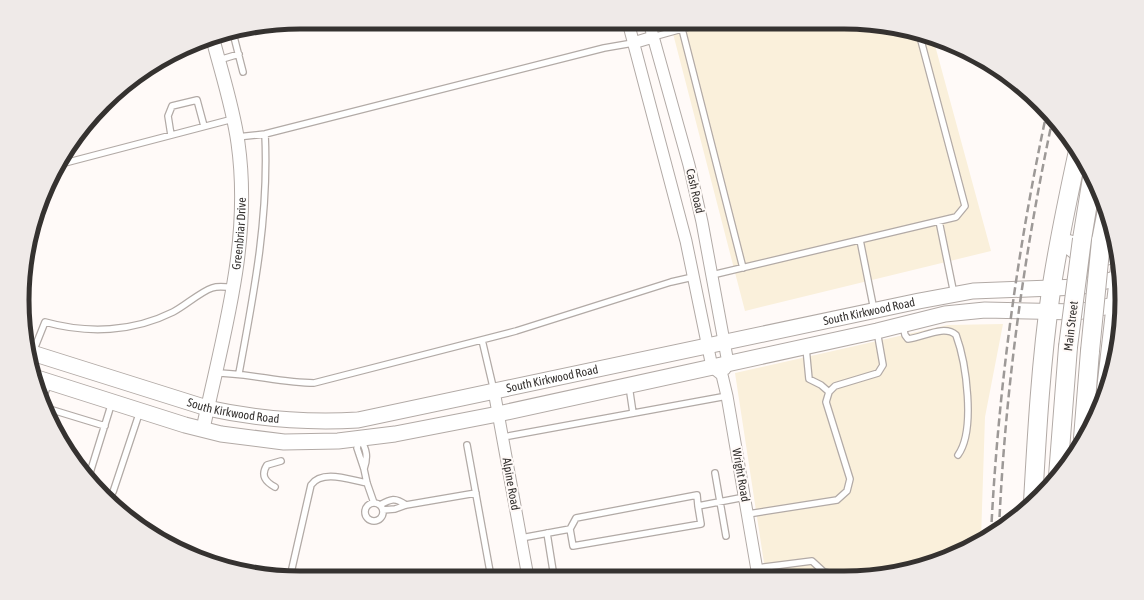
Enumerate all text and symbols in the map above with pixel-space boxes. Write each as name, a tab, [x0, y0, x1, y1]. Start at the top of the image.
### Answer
street label: Cash Road	[683, 167, 707, 215]
street label: Greenbriar Drive	[229, 197, 249, 271]
street label: South Kirkwood Road	[822, 295, 916, 328]
street label: Main Street	[1061, 300, 1081, 352]
street label: South Kirkwood Road	[505, 362, 599, 395]
street label: South Kirkwood Road	[185, 395, 280, 426]
street label: Wright Road	[729, 447, 753, 503]
street label: Alpine Road	[499, 457, 523, 511]

